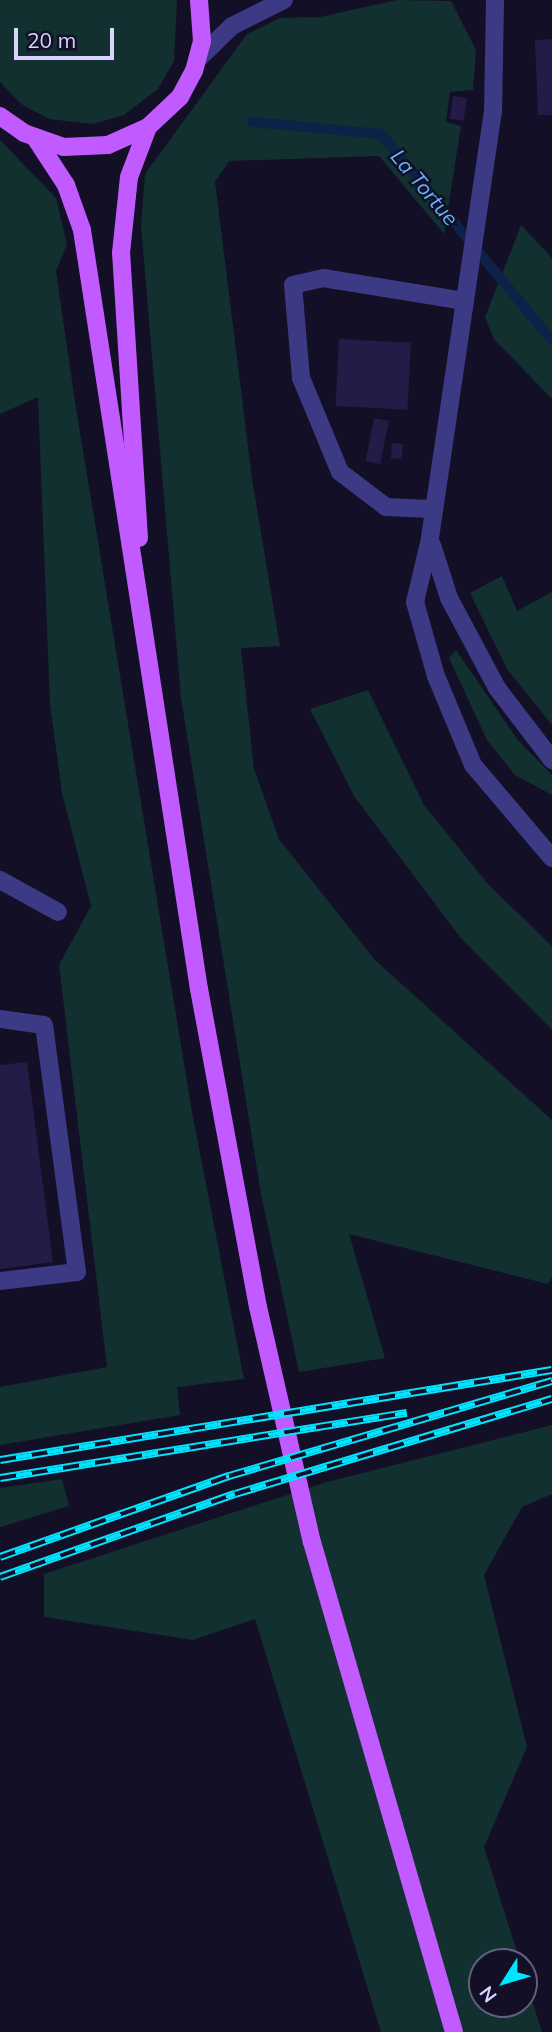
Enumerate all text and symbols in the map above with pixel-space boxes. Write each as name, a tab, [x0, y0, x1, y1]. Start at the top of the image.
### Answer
scale bar	[18, 14, 117, 58]
text: 20 m	[27, 27, 76, 53]
water label: La Tortue	[386, 144, 464, 230]
north arrow	[468, 1948, 538, 2018]
text: N	[474, 1981, 502, 2007]

